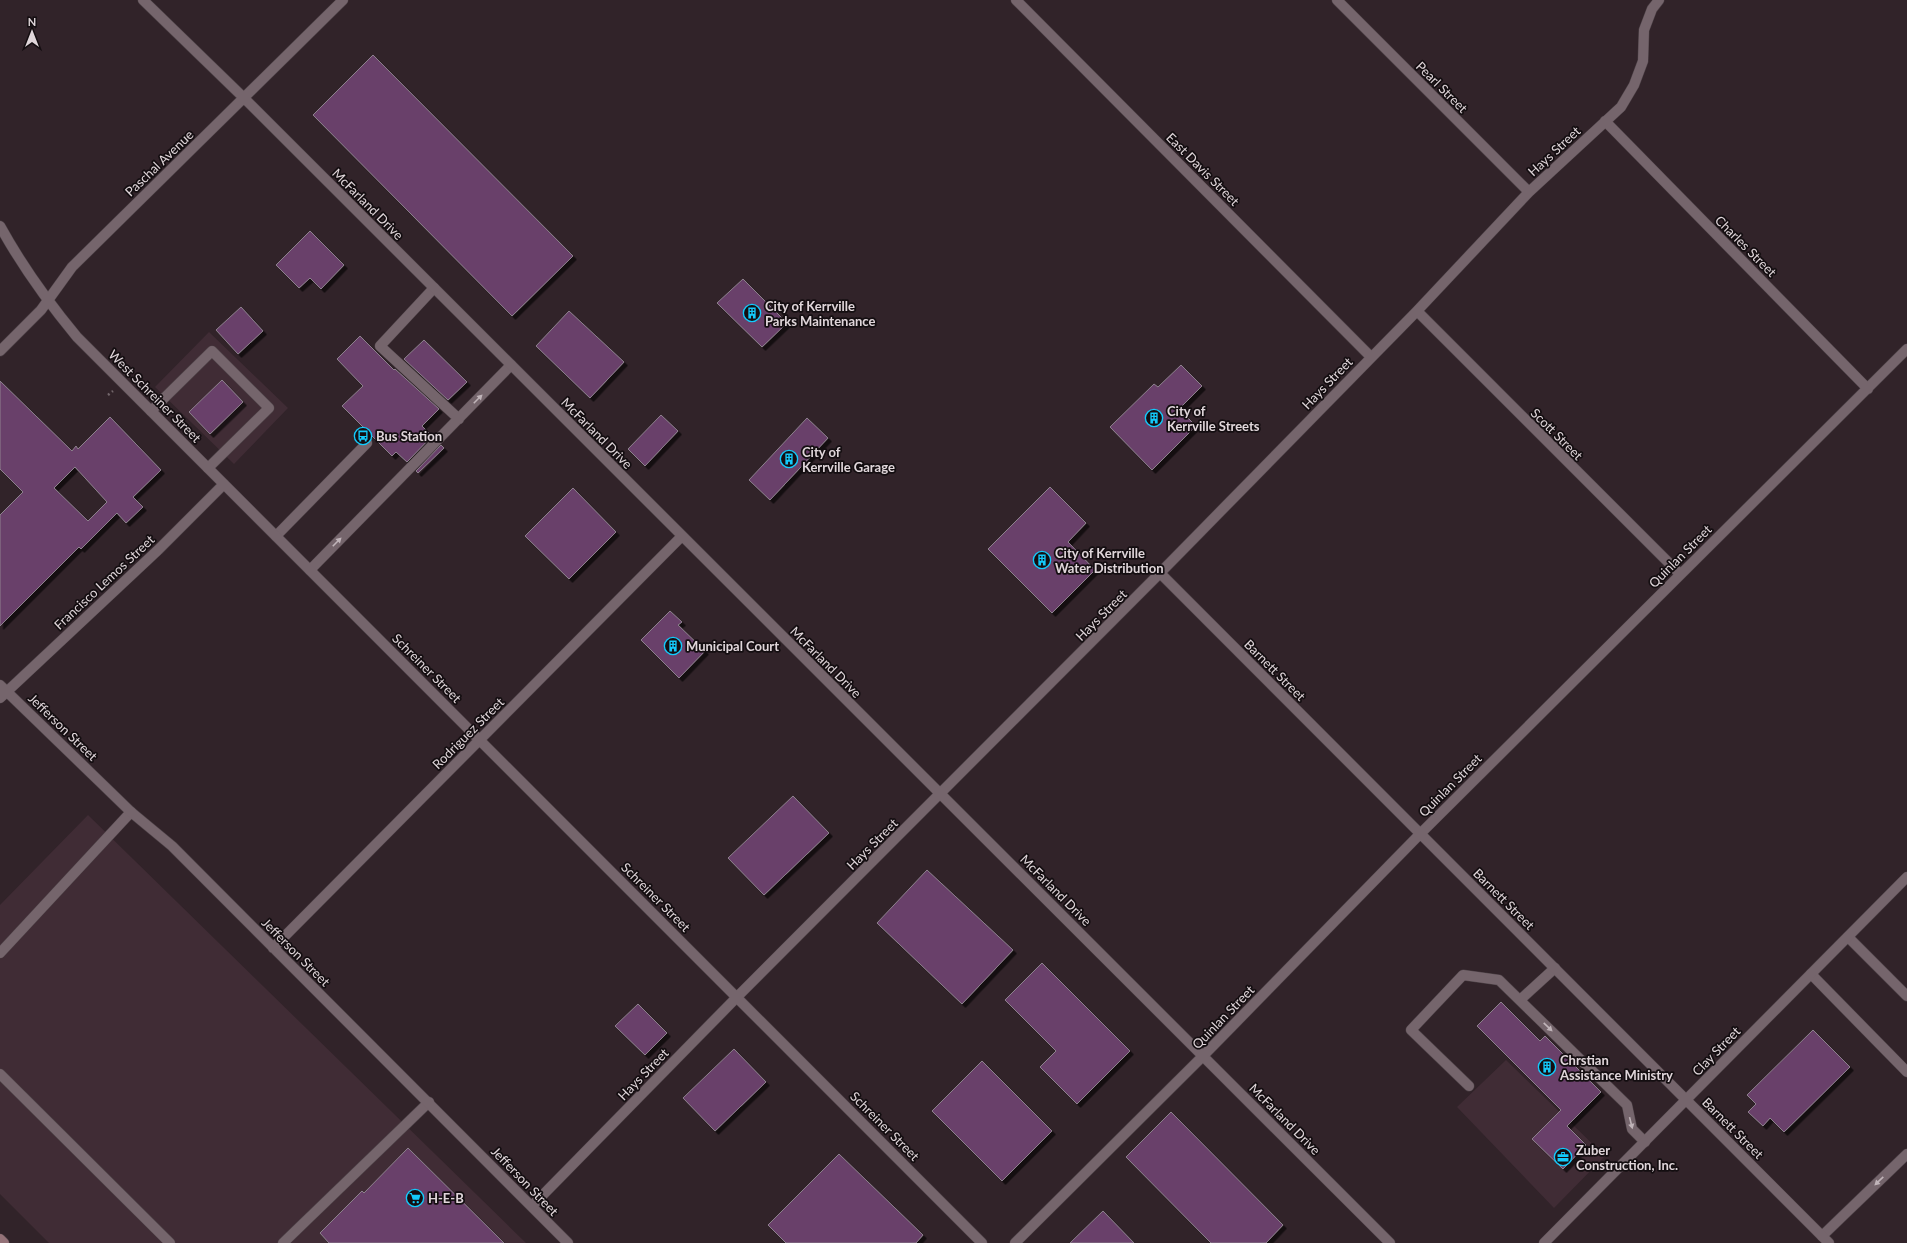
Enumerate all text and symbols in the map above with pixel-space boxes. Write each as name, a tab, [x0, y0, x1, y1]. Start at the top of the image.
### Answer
north arrow	[12, 12, 52, 52]
text: N	[28, 15, 36, 28]
street label: Pearl Street	[1413, 58, 1471, 116]
street label: Hays Street	[1524, 122, 1584, 179]
street label: Paschal Avenue	[122, 126, 197, 200]
street label: East Davis Street	[1163, 129, 1243, 209]
street label: McFarland Drive	[329, 165, 407, 243]
street label: Charles Street	[1712, 212, 1780, 280]
place label: City of Kerrville Parks Maintenance	[765, 298, 876, 329]
building icon: City of Kerrville Parks Maintenance	[742, 303, 762, 323]
street label: West Schreiner Street	[105, 346, 205, 446]
street label: Hays Street	[1298, 354, 1356, 412]
one-way arrow	[473, 394, 483, 404]
street label: McFarland Drive	[558, 394, 636, 472]
place label: City of Kerrville Streets	[1167, 403, 1260, 434]
street label: Scott Street	[1528, 405, 1587, 464]
building icon: City of Kerrville Streets	[1144, 408, 1164, 428]
bus stop icon: Bus Station	[353, 426, 373, 446]
place label: Bus Station	[376, 428, 442, 444]
place label: City of Kerrville Garage	[802, 444, 895, 475]
building icon: City of Kerrville Garage	[779, 449, 799, 469]
street label: Quinlan Street	[1645, 521, 1715, 591]
street label: Francisco Lemos Street	[51, 531, 158, 633]
one-way arrow	[332, 537, 342, 547]
place label: City of Kerrville Water Distribution	[1055, 545, 1164, 576]
building icon: City of Kerrville Water Distribution	[1032, 550, 1052, 570]
street label: Hays Street	[1072, 586, 1130, 644]
street label: McFarland Drive	[787, 623, 865, 701]
street label: Schreiner Street	[389, 630, 465, 706]
building icon: Municipal Court	[663, 636, 683, 656]
street label: Barnett Street	[1241, 636, 1309, 704]
place label: Municipal Court	[686, 638, 779, 654]
street label: Jefferson Street	[25, 690, 101, 764]
street label: Rodriguez Street	[429, 694, 507, 772]
street label: Quinlan Street	[1415, 750, 1485, 820]
street label: Hays Street	[843, 815, 901, 873]
street label: McFarland Drive	[1017, 851, 1095, 929]
street label: Schreiner Street	[618, 859, 694, 935]
street label: Barnett Street	[1470, 865, 1538, 933]
street label: Jefferson Street	[259, 915, 334, 990]
street label: Quinlan Street	[1189, 982, 1258, 1052]
one-way arrow	[1543, 1022, 1553, 1032]
street label: Clay Street	[1689, 1023, 1744, 1079]
street label: Hays Street	[614, 1045, 672, 1103]
place label: Chrstian Assistance Ministry	[1559, 1052, 1673, 1083]
building icon: Chrstian Assistance Ministry	[1537, 1057, 1557, 1077]
street label: McFarland Drive	[1246, 1080, 1324, 1158]
street label: Schreiner Street	[847, 1088, 923, 1164]
street label: Barnett Street	[1699, 1094, 1767, 1162]
one-way arrow	[1628, 1118, 1634, 1130]
place label: Zuber Construction, Inc.	[1576, 1142, 1678, 1173]
street label: Jefferson Street	[488, 1143, 562, 1219]
office icon: Zuber Construction, Inc.	[1553, 1147, 1573, 1167]
one-way arrow	[1874, 1176, 1884, 1186]
supermarket icon: H-E-B	[405, 1188, 425, 1208]
place label: H-E-B	[428, 1190, 464, 1206]

